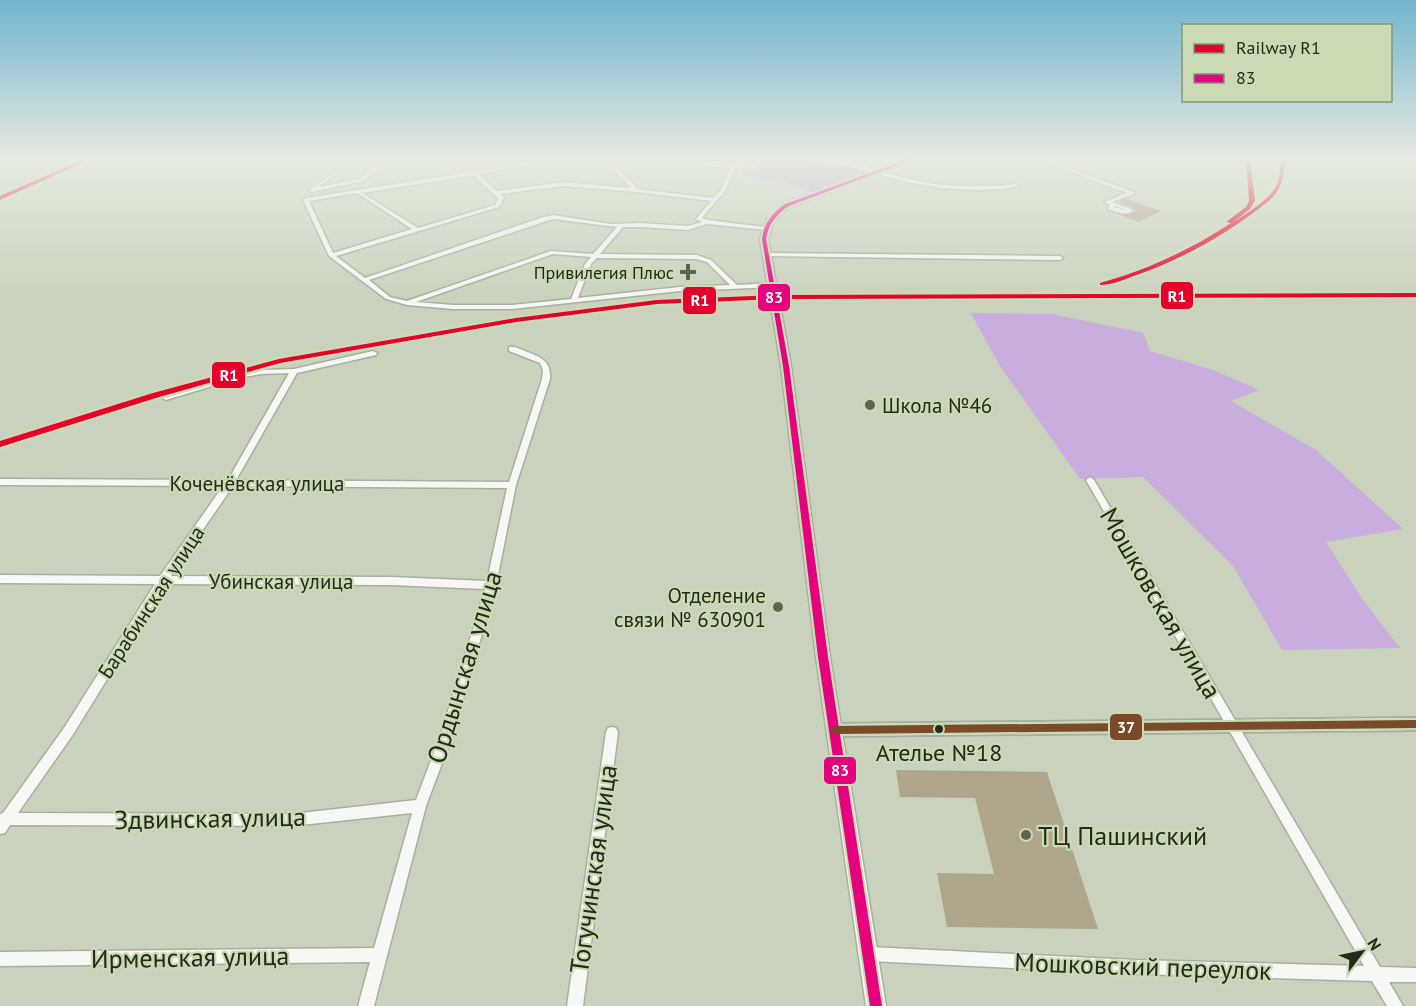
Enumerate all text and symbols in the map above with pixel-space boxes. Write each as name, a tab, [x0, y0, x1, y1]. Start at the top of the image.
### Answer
legend	[1182, 24, 1392, 102]
text: Railway R1	[1236, 36, 1321, 59]
text: 83	[1236, 66, 1256, 89]
place label: Привилегия Плюс	[534, 261, 674, 284]
marker: Привилегия Плюс	[679, 263, 697, 281]
line badge: R1	[1160, 281, 1194, 310]
line badge: 83	[757, 283, 791, 312]
line badge: R1	[682, 286, 717, 315]
text: R1	[1168, 286, 1186, 306]
text: 83	[765, 287, 783, 307]
text: R1	[691, 290, 709, 310]
line badge: R1	[211, 361, 246, 389]
text: R1	[220, 365, 238, 385]
place label: Школа №46	[882, 392, 992, 419]
marker: Школа №46	[863, 398, 877, 412]
street label: Коченёвская улица	[169, 470, 345, 497]
street label: Мошковская улица	[1093, 502, 1229, 704]
street label: Барабинская улица	[92, 521, 210, 683]
street label: Ордынская улица	[419, 567, 509, 767]
street label: Убинская улица	[209, 568, 353, 595]
place label: Отделение связи № 630901	[614, 582, 766, 633]
marker: Отделение связи № 630901	[771, 600, 785, 614]
line badge: 37	[1109, 713, 1143, 741]
text: 37	[1117, 717, 1135, 737]
marker: Ателье №18	[933, 723, 945, 735]
place label: Ателье №18	[876, 737, 1002, 768]
line badge: 83	[823, 756, 857, 785]
text: 83	[831, 760, 849, 780]
street label: Тогучинская улица	[562, 763, 624, 975]
street label: Здвинская улица	[114, 800, 306, 836]
place label: ТЦ Пашинский	[1038, 819, 1207, 852]
marker: ТЦ Пашинский	[1019, 828, 1033, 842]
north arrow	[1332, 922, 1392, 982]
text: N	[1363, 934, 1386, 954]
street label: Ирменская улица	[91, 939, 289, 975]
street label: Мошковский переулок	[1014, 945, 1273, 987]

